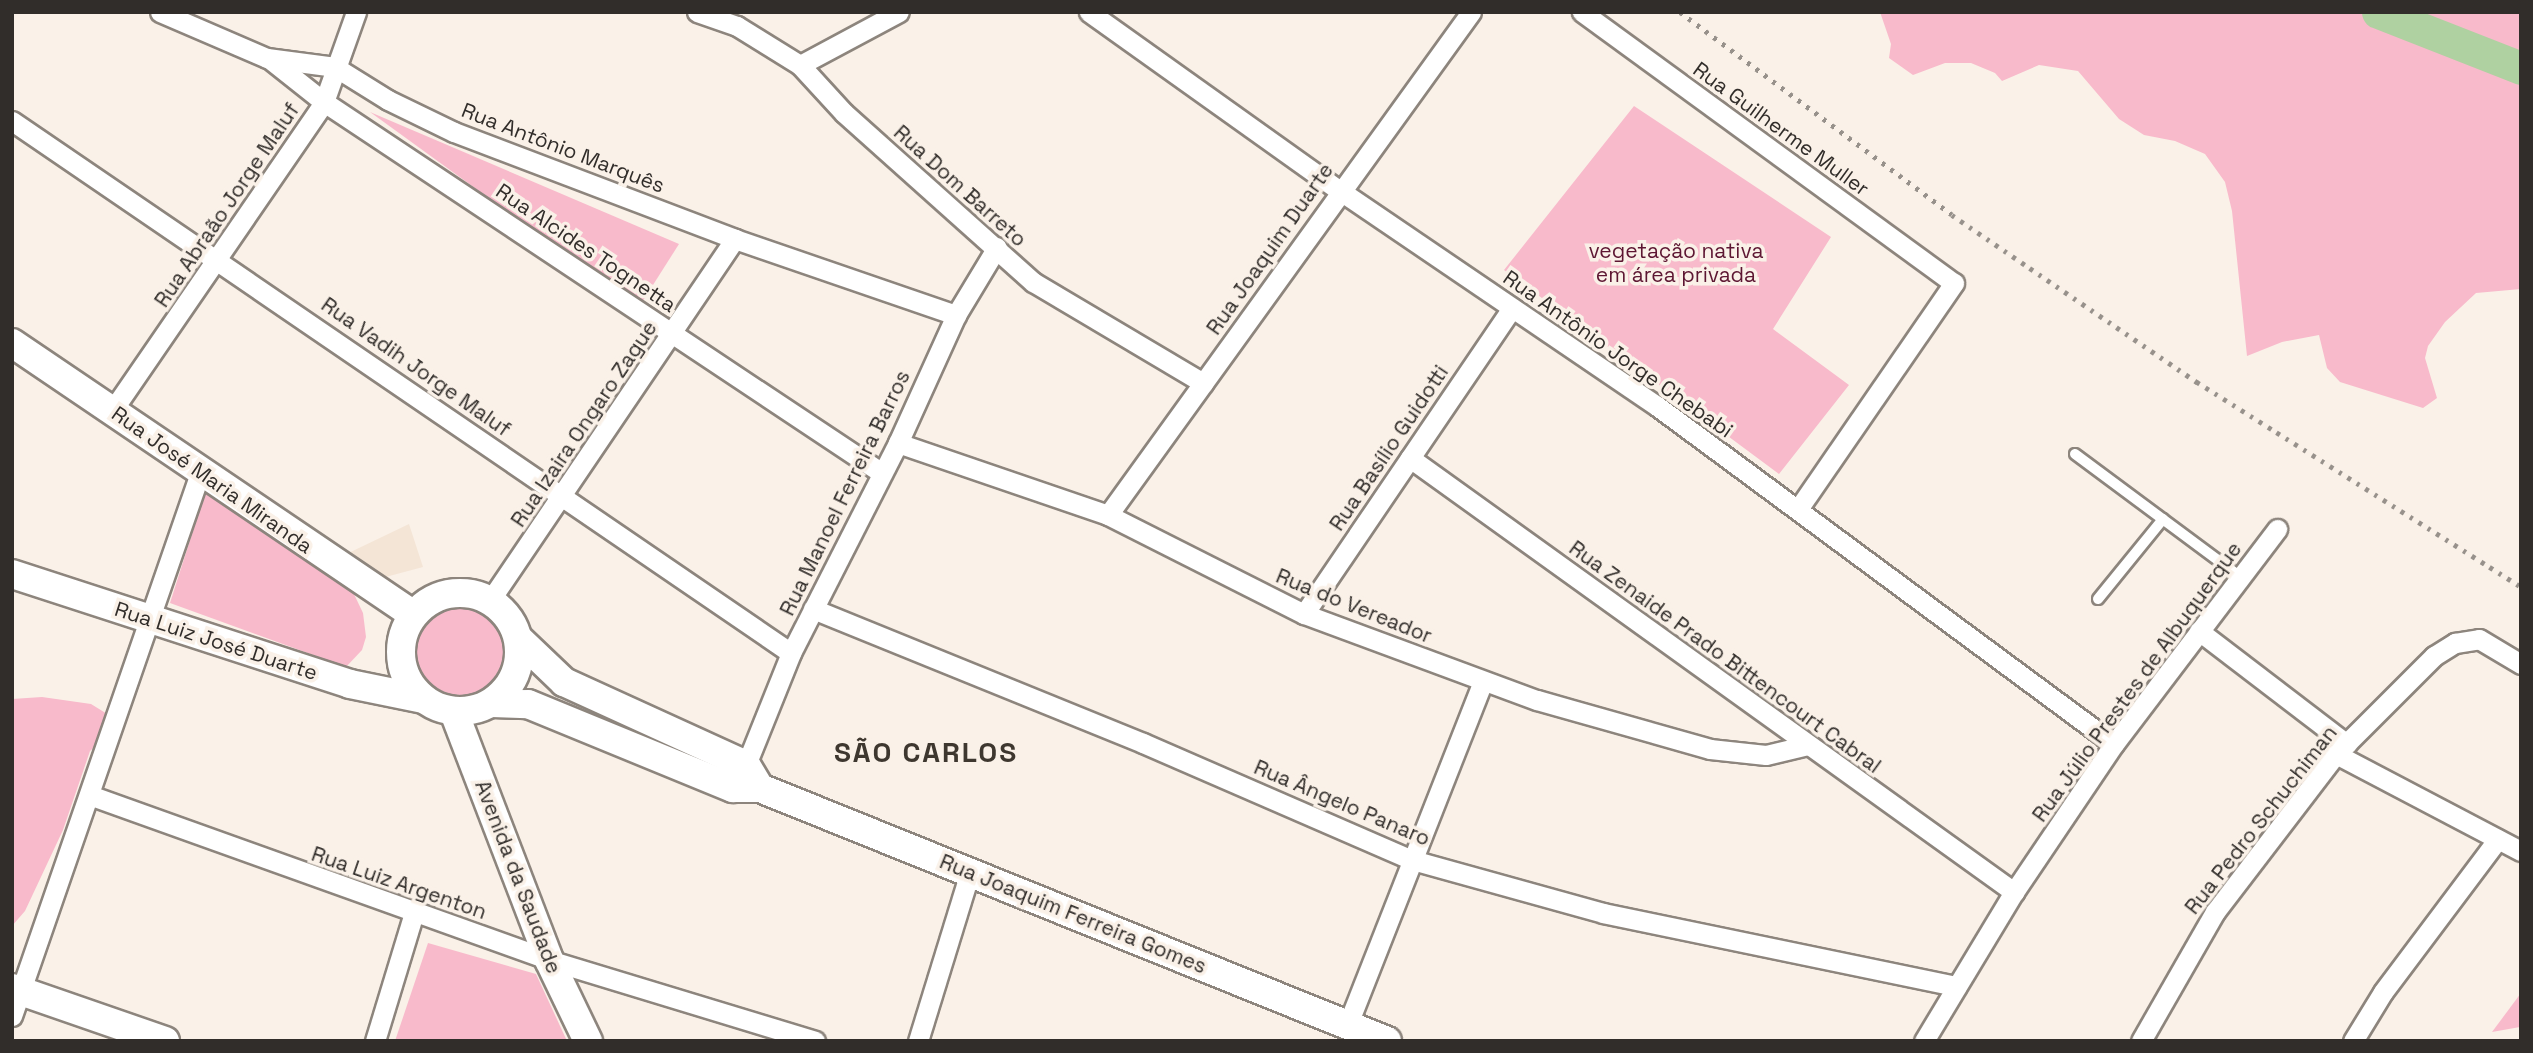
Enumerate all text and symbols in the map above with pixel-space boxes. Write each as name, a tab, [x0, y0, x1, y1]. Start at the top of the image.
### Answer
street label: Rua Guilherme Muller	[1688, 57, 1874, 201]
street label: Rua Abraão Jorge Maluf	[149, 98, 305, 312]
street label: Rua Antônio Marquês	[458, 98, 668, 198]
street label: Rua Dom Barreto	[889, 120, 1031, 252]
street label: Rua Joaquim Duarte	[1201, 158, 1339, 340]
street label: Rua Alcides Tognetta	[491, 178, 681, 318]
park label: vegetação nativa em área privada	[1588, 238, 1764, 288]
street label: Rua Antônio Jorge Chebabi	[1498, 265, 1738, 443]
street label: Rua Vadih Jorge Maluf	[316, 292, 516, 442]
street label: Rua Izaira Ongaro Zague	[506, 316, 662, 532]
street label: Rua Basílio Guidotti	[1324, 360, 1454, 536]
street label: Rua Manoel Ferreira Barros	[775, 366, 915, 620]
street label: Rua José Maria Miranda	[107, 401, 317, 559]
street label: Rua Zenaide Prado Bittencourt Cabral	[1564, 535, 1886, 779]
street label: Rua Júlio Prestes de Albuquerque	[2027, 537, 2247, 827]
street label: Rua do Vereador	[1272, 563, 1436, 649]
street label: Rua Luiz José Duarte	[112, 596, 320, 686]
street label: Rua Pedro Schuchiman	[2180, 721, 2342, 919]
district label: SÃO CARLOS	[835, 735, 1017, 769]
street label: Rua Ângelo Panaro	[1250, 754, 1434, 852]
street label: Avenida da Saudade	[470, 777, 566, 977]
street label: Rua Luiz Argenton	[308, 841, 490, 925]
street label: Rua Joaquim Ferreira Gomes	[936, 849, 1210, 979]

